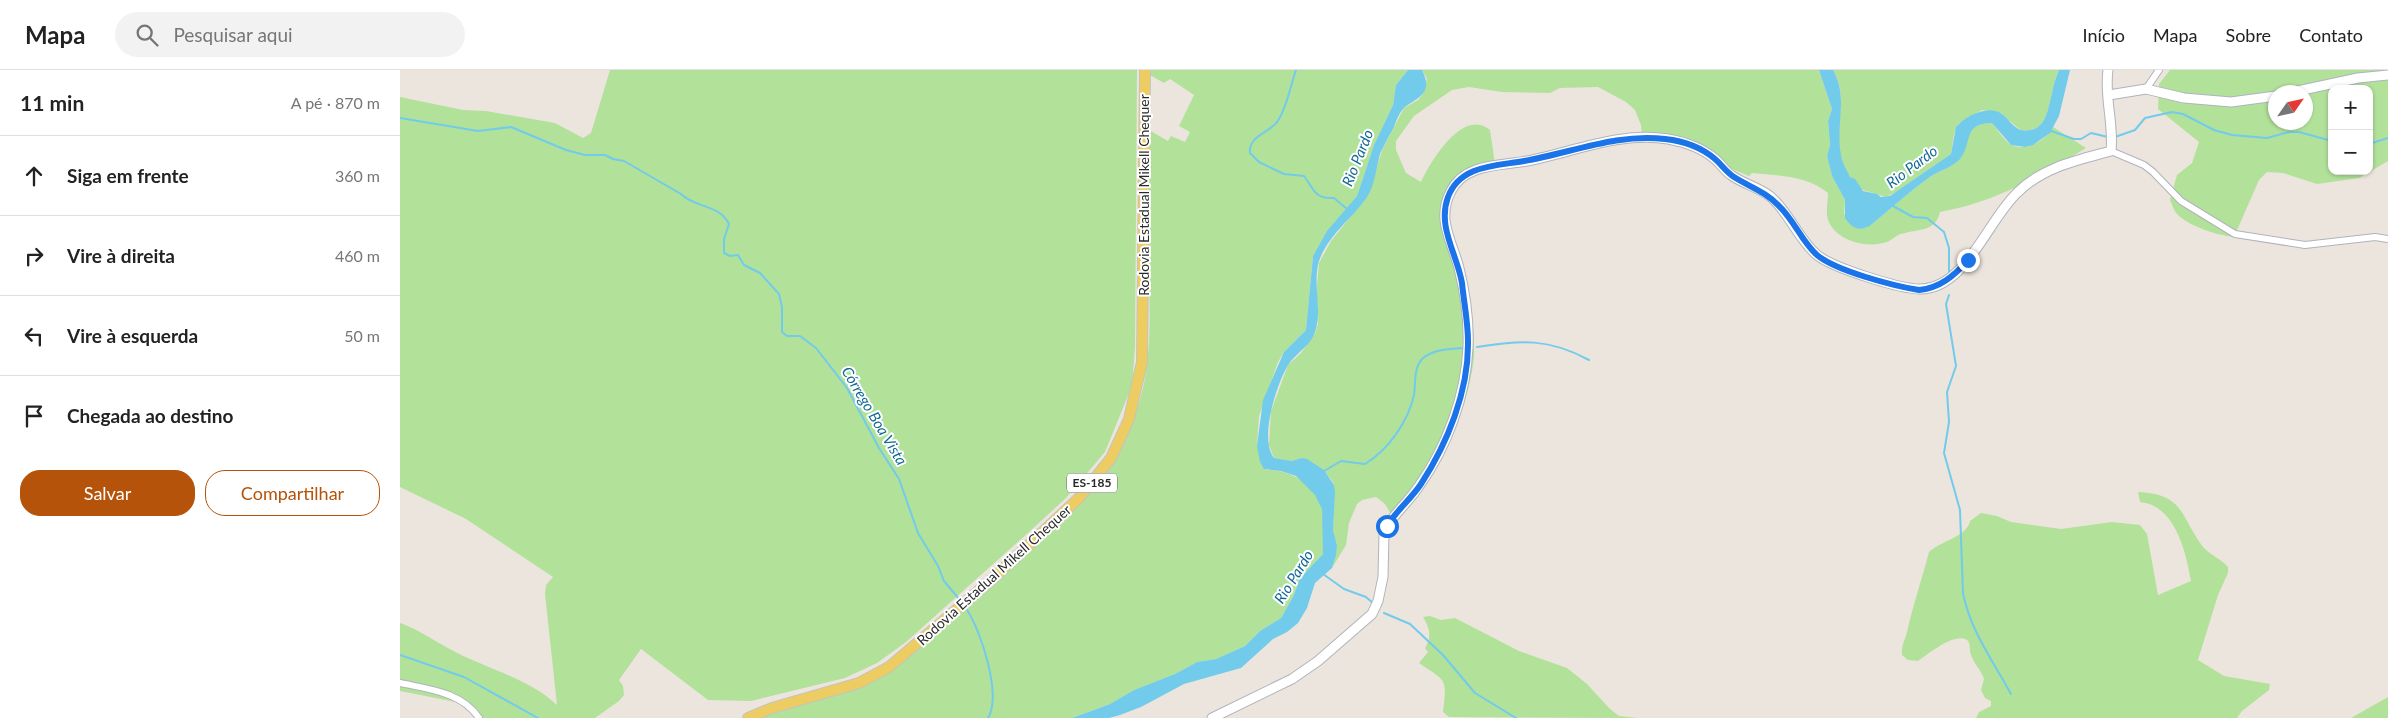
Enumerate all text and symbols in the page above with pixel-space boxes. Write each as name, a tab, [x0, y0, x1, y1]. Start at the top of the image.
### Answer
search box	[115, 12, 465, 57]
text: Mapa	[25, 20, 85, 49]
icon: search	[133, 21, 161, 49]
text: Pesquisar aqui	[173, 23, 293, 46]
text: Início	[2083, 24, 2125, 46]
text: Mapa	[2153, 24, 2197, 46]
text: Sobre	[2225, 24, 2271, 46]
text: Contato	[2299, 24, 2363, 46]
north arrow	[2268, 85, 2313, 130]
map controls	[2328, 85, 2373, 175]
button: +	[2328, 85, 2373, 130]
text: 11 min	[20, 90, 84, 115]
text: A pé · 870 m	[291, 93, 380, 112]
street label: Rodovia Estadual Mikell Chequer	[1135, 94, 1152, 296]
water label: Rio Pardo	[1338, 126, 1377, 189]
button: −	[2328, 130, 2373, 175]
water label: Rio Pardo	[1882, 141, 1941, 191]
icon: ahead	[20, 162, 48, 190]
text: Siga em frente	[67, 164, 189, 187]
text: 360 m	[335, 166, 380, 185]
icon: right	[20, 242, 48, 270]
text: Vire à direita	[67, 244, 175, 267]
text: 460 m	[335, 246, 380, 265]
route end	[1957, 249, 1980, 272]
icon: left	[20, 322, 48, 350]
text: Vire à esquerda	[67, 324, 198, 347]
text: 50 m	[344, 326, 380, 345]
water label: Córrego Boa Vista	[838, 363, 911, 468]
icon: arrive	[20, 402, 48, 430]
text: Chegada ao destino	[67, 404, 233, 427]
button: Salvar	[20, 470, 195, 516]
button: Compartilhar	[205, 470, 380, 516]
road number: ES-185	[1067, 473, 1117, 492]
street label: Rodovia Estadual Mikell Chequer	[913, 501, 1074, 648]
route start	[1376, 515, 1399, 538]
water label: Rio Pardo	[1270, 546, 1317, 606]

